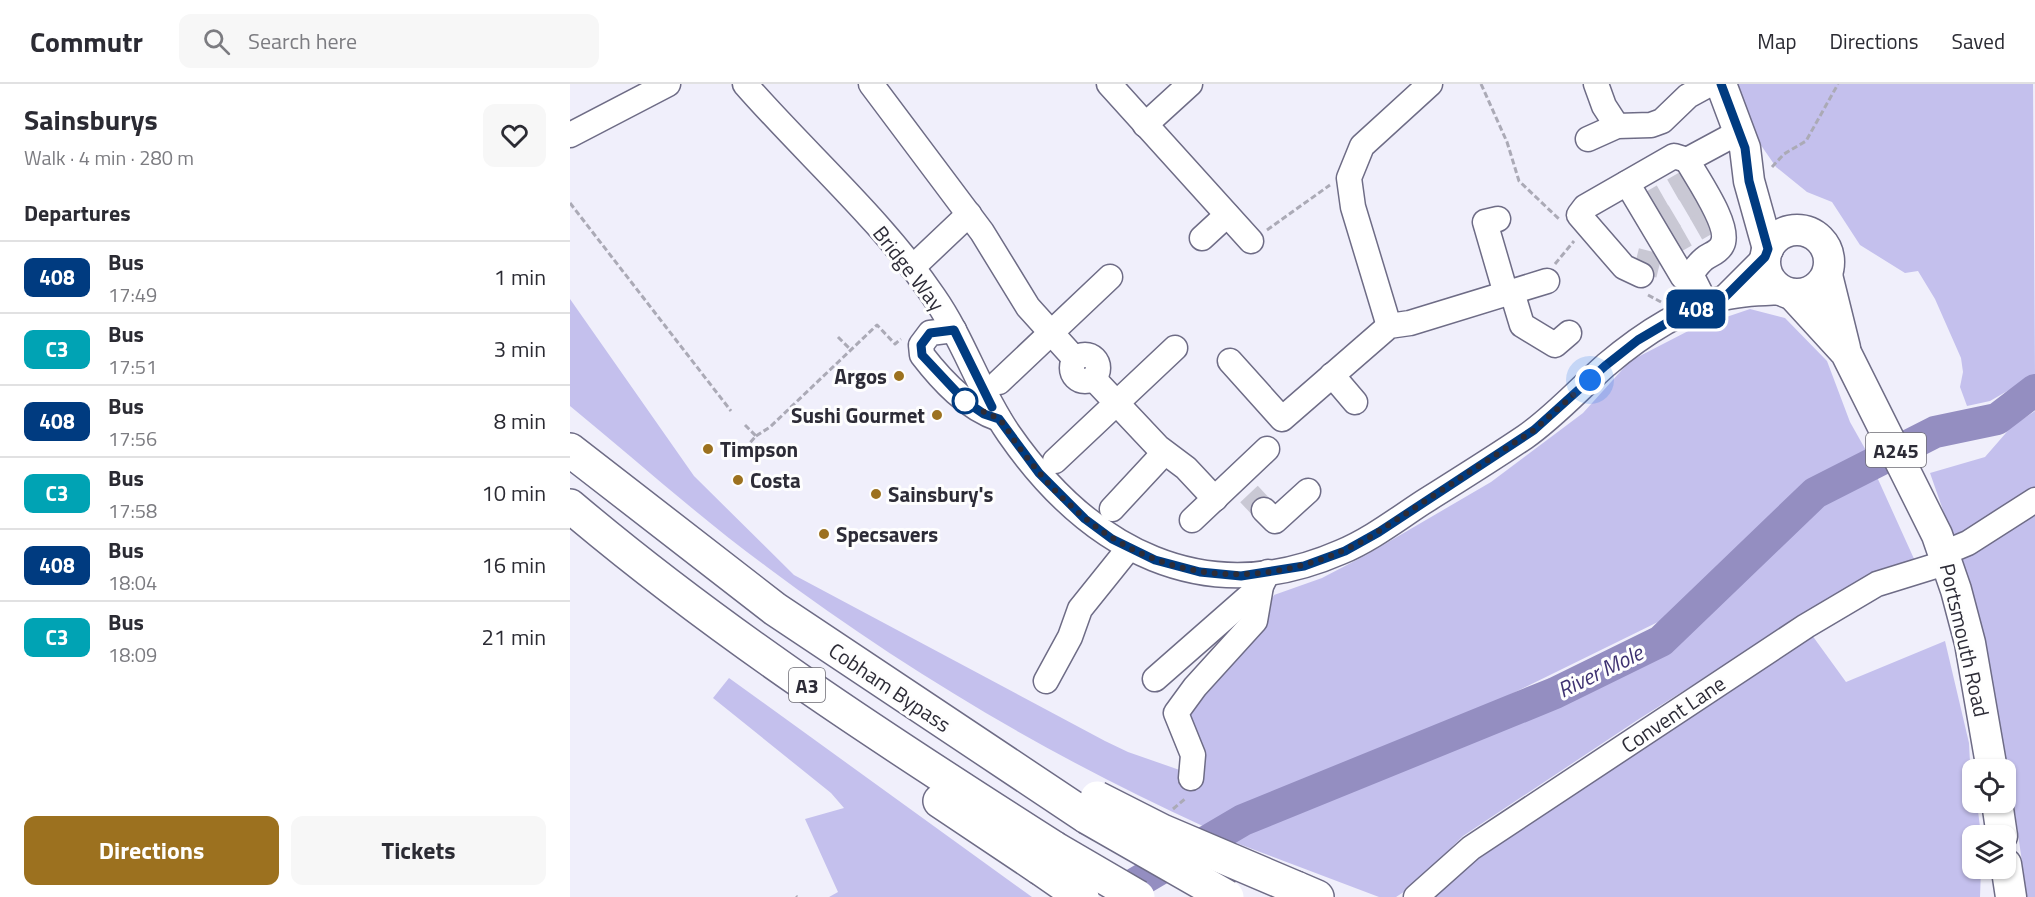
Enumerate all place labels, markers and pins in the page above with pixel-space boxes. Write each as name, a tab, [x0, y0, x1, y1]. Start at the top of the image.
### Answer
place label: Argos	[834, 360, 887, 392]
marker: Argos	[892, 369, 906, 383]
unlabelled marker	[952, 388, 978, 414]
place label: Sushi Gourmet	[791, 399, 925, 431]
marker: Sushi Gourmet	[930, 408, 944, 422]
place label: Timpson	[720, 433, 798, 465]
marker: Timpson	[701, 442, 715, 456]
place label: Costa	[750, 464, 801, 496]
marker: Costa	[731, 473, 745, 487]
place label: Sainsbury's	[888, 478, 993, 510]
marker: Sainsbury's	[869, 487, 883, 501]
place label: Specsavers	[836, 518, 938, 550]
marker: Specsavers	[817, 527, 831, 541]

